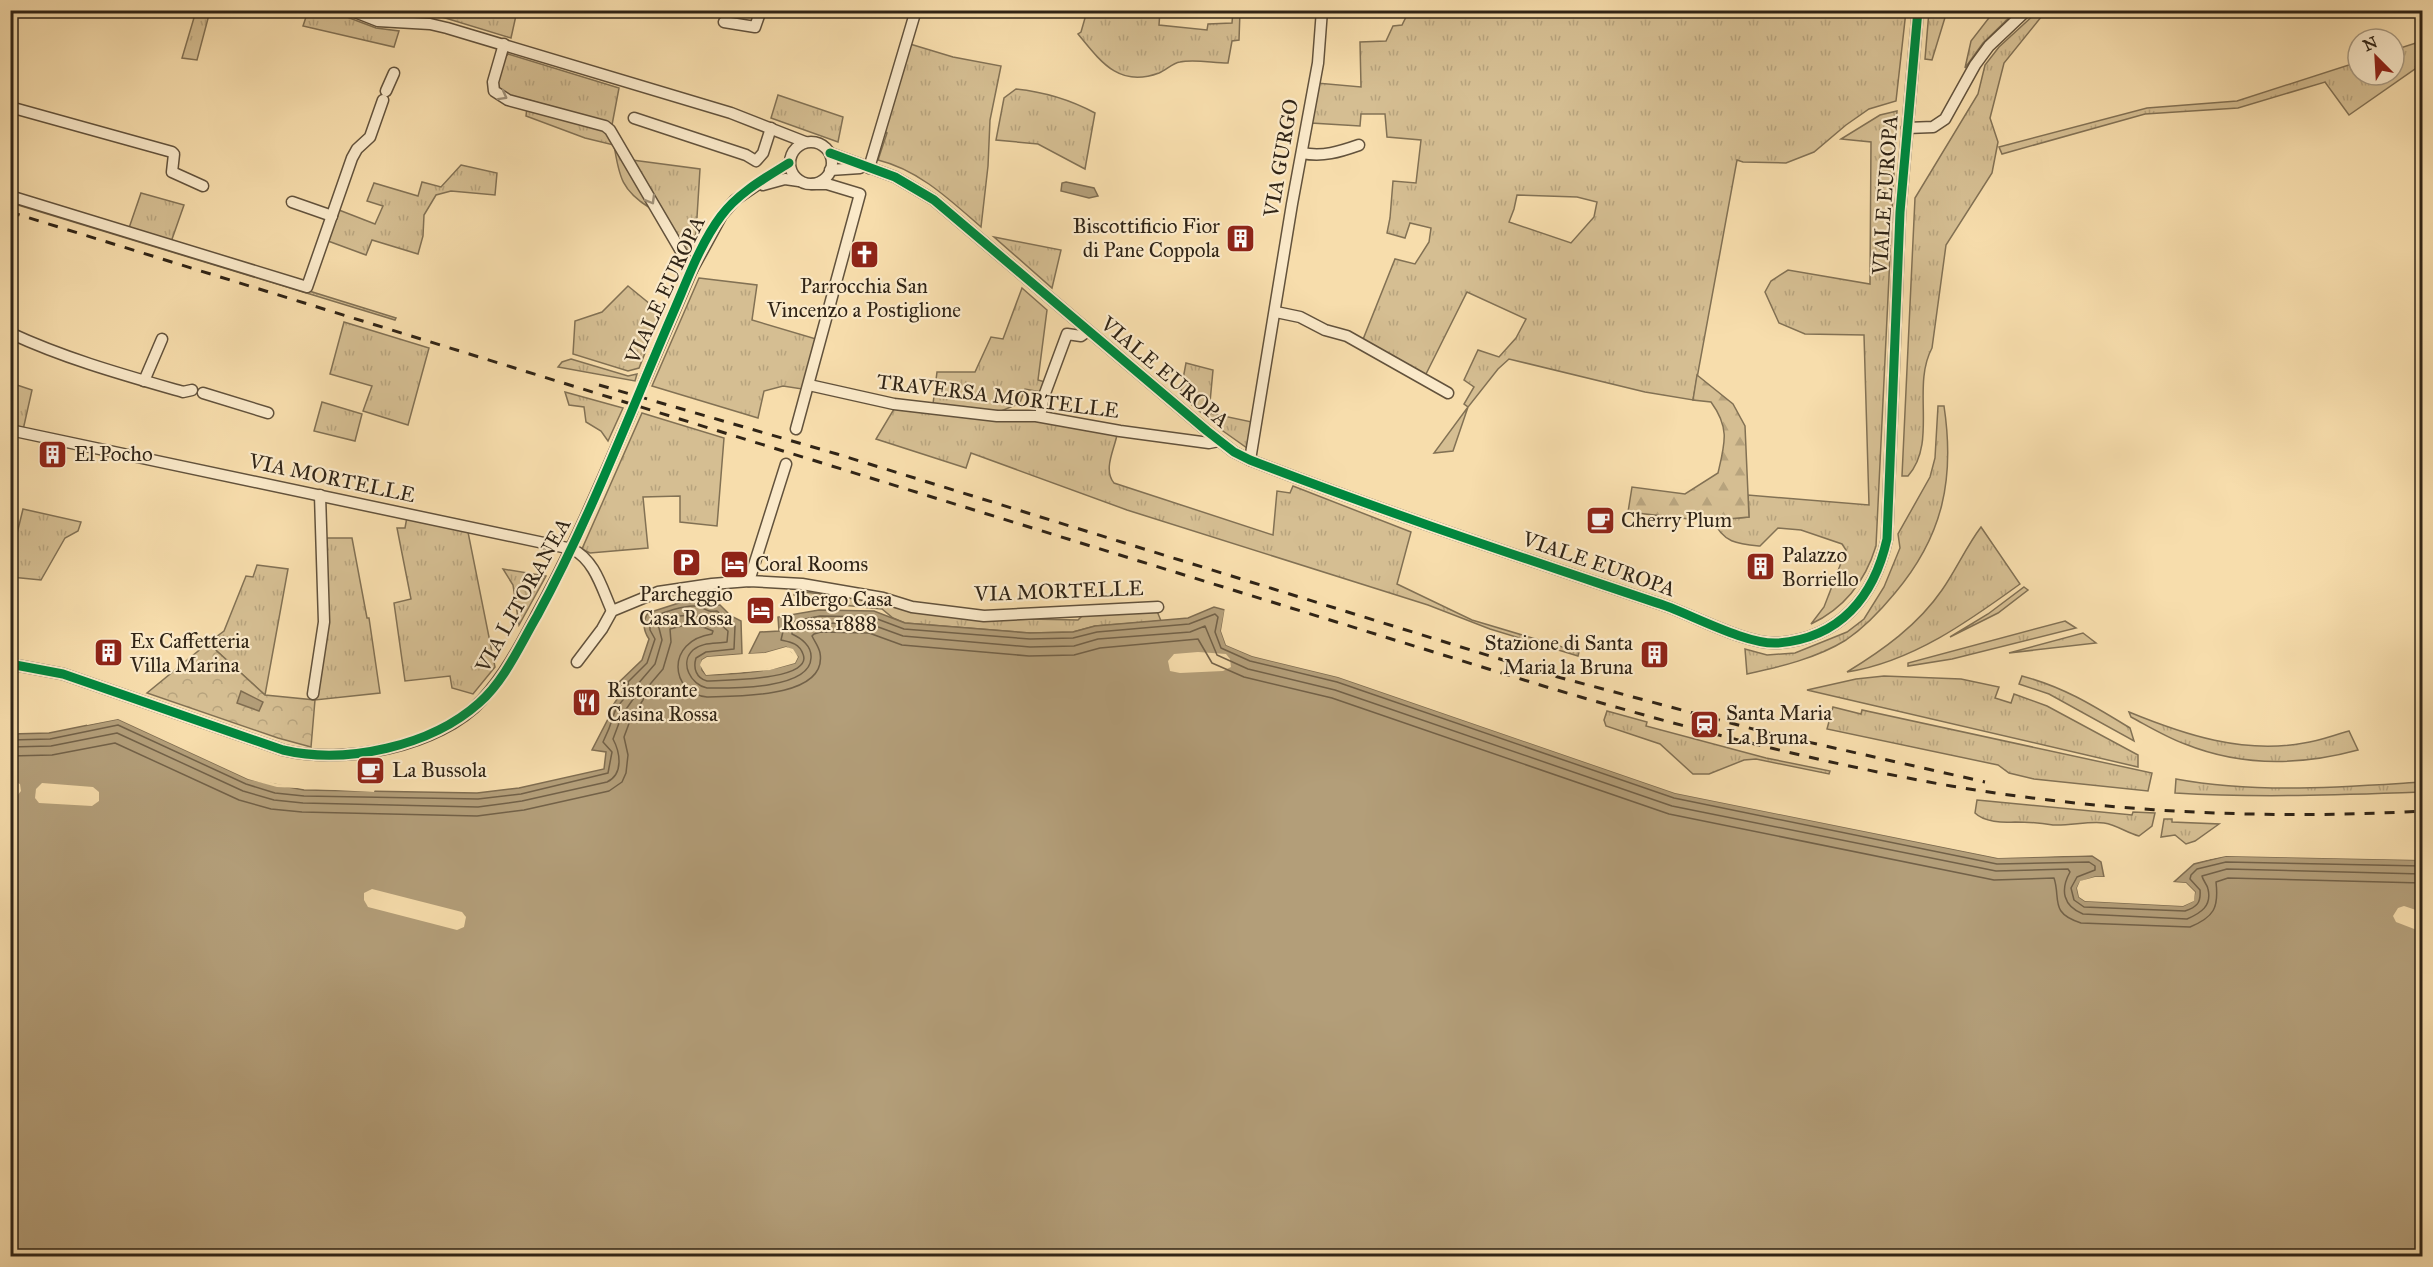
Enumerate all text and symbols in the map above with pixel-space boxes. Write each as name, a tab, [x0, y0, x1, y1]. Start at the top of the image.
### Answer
north arrow	[2346, 27, 2406, 87]
text: N	[2360, 32, 2381, 55]
one-way arrow	[497, 89, 507, 100]
street label: VIA GURGO	[1258, 97, 1304, 220]
street label: VIALE EUROPA	[1866, 114, 1904, 277]
one-way arrow	[644, 194, 656, 204]
street label: VIALE EUROPA	[619, 212, 711, 369]
place label: Biscottificio Fior di Pane Coppola	[1073, 213, 1220, 263]
building icon: Biscottificio Fior di Pane Coppola	[1225, 222, 1257, 254]
church icon: Parrocchia San Vincenzo a Postiglione	[848, 239, 880, 271]
place label: Parrocchia San Vincenzo a Postiglione	[766, 273, 961, 323]
street label: VIALE EUROPA	[1095, 310, 1235, 433]
street label: TRAVERSA MORTELLE	[875, 368, 1121, 424]
building icon: El Pocho	[37, 438, 69, 470]
place label: El Pocho	[74, 441, 153, 467]
street label: VIA MORTELLE	[245, 447, 418, 508]
cafe icon: Cherry Plum	[1584, 504, 1616, 536]
place label: Cherry Plum	[1621, 507, 1733, 533]
street label: VIA LITORANEA	[469, 513, 576, 678]
street label: VIALE EUROPA	[1518, 525, 1679, 602]
place label: Palazzo Borriello	[1782, 542, 1859, 592]
parking icon: Parcheggio Casa Rossa	[670, 547, 702, 579]
hotel icon: Coral Rooms	[718, 548, 750, 580]
place label: Coral Rooms	[755, 551, 868, 577]
building icon: Palazzo Borriello	[1745, 551, 1777, 583]
street label: VIA MORTELLE	[973, 575, 1144, 607]
place label: Parcheggio Casa Rossa	[639, 581, 733, 631]
place label: Albergo Casa Rossa 1888	[780, 586, 893, 636]
hotel icon: Albergo Casa Rossa 1888	[744, 595, 776, 627]
place label: Ex Caffetteria Villa Marina	[129, 628, 250, 678]
place label: Stazione di Santa Maria la Bruna	[1485, 630, 1633, 680]
building icon: Ex Caffetteria Villa Marina	[93, 637, 125, 669]
building icon: Stazione di Santa Maria la Bruna	[1638, 639, 1670, 671]
place label: Ristorante Casina Rossa	[607, 677, 718, 727]
restaurant icon: Ristorante Casina Rossa	[570, 686, 602, 718]
place label: Santa Maria La Bruna	[1726, 700, 1832, 750]
station icon: Santa Maria La Bruna	[1689, 709, 1721, 741]
cafe icon: La Bussola	[355, 754, 387, 786]
place label: La Bussola	[392, 757, 487, 783]

